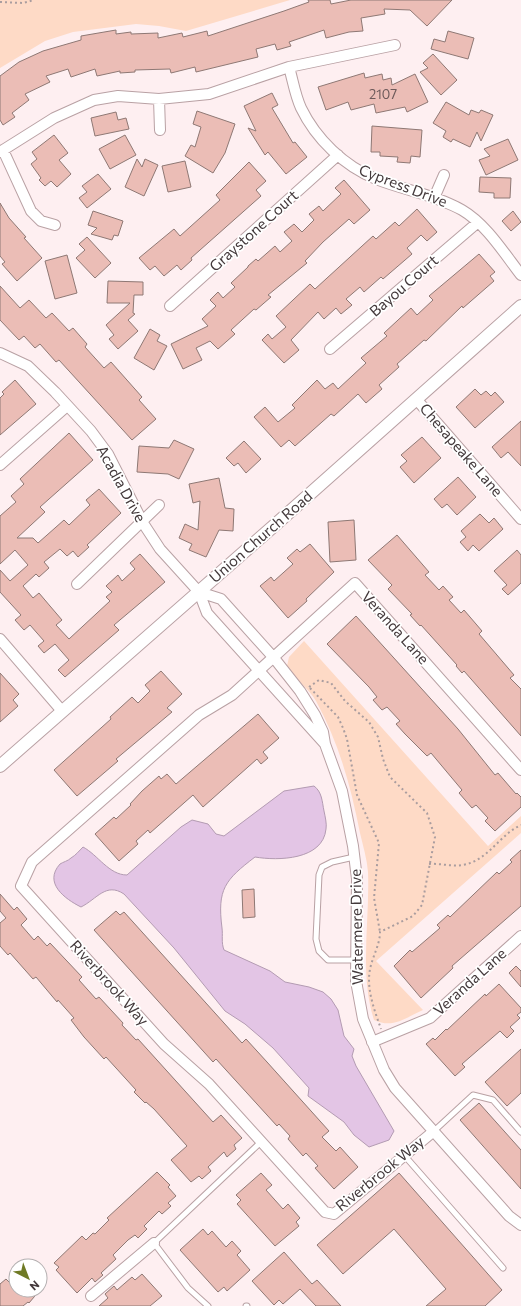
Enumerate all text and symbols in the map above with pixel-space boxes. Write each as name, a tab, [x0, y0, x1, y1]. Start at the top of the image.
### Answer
house number: 2107	[369, 86, 397, 102]
street label: Cypress Drive	[357, 160, 450, 210]
street label: Graystone Court	[205, 186, 301, 275]
street label: Bayou Court	[365, 251, 441, 320]
street label: Chesapeake Lane	[416, 399, 507, 500]
street label: Acadia Drive	[93, 442, 150, 525]
street label: Union Church Road	[205, 487, 316, 586]
street label: Veranda Lane	[358, 587, 433, 668]
street label: Watermere Drive	[346, 869, 366, 985]
street label: Riverbrook Way	[67, 936, 153, 1029]
street label: Veranda Lane	[429, 944, 510, 1019]
street label: Riverbrook Way	[331, 1132, 427, 1214]
north arrow	[8, 1258, 48, 1298]
text: N	[28, 1278, 42, 1293]

